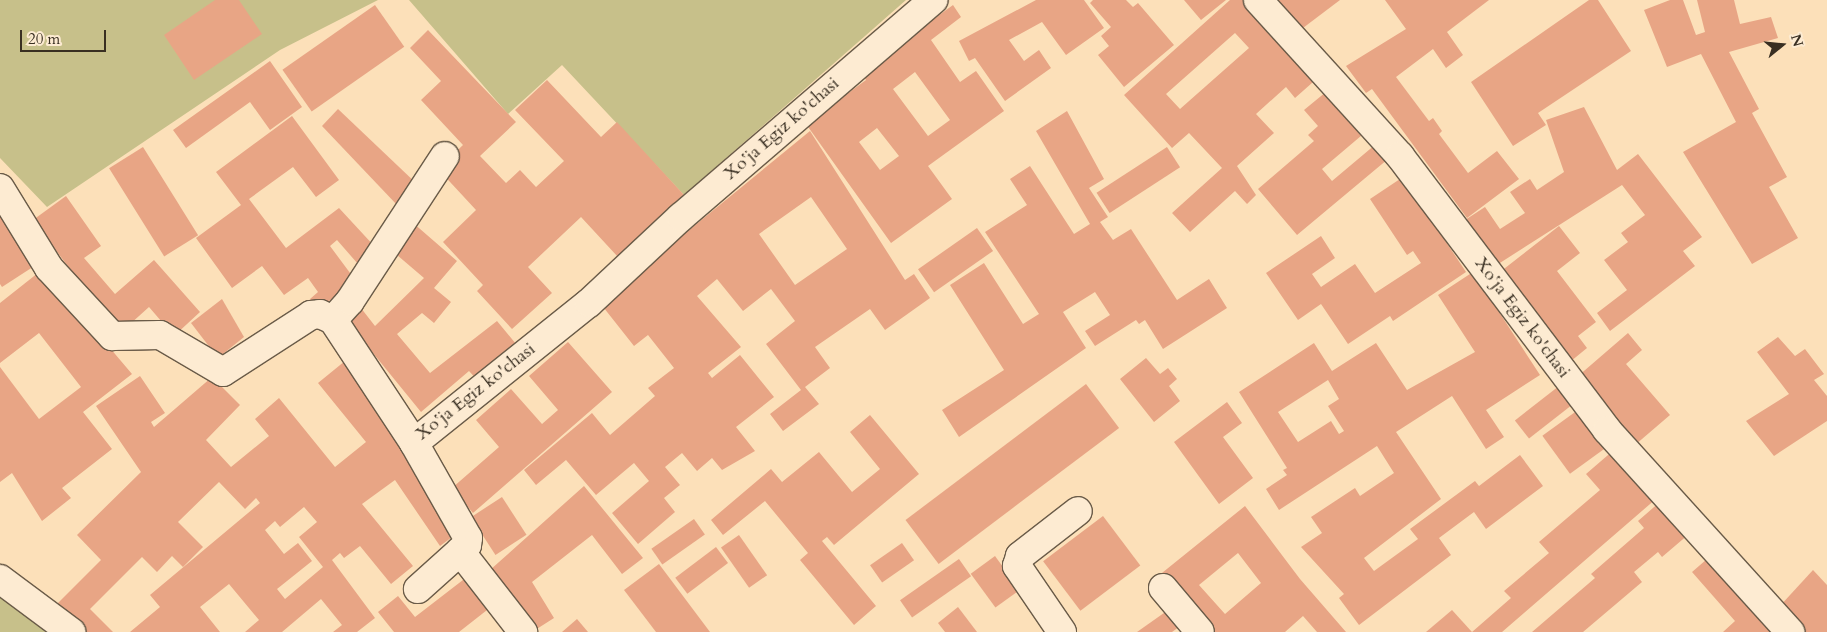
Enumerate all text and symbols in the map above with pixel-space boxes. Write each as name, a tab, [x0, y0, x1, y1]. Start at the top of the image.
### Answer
scale bar	[22, 20, 109, 52]
north arrow	[1757, 20, 1807, 70]
text: 20 m	[28, 29, 60, 49]
text: N	[1786, 32, 1808, 49]
street label: Xoʻja Egiz ko'chasi	[720, 73, 844, 185]
street label: Xoʻja Egiz ko'chasi	[1470, 253, 1574, 383]
street label: Xoʻja Egiz ko'chasi	[412, 339, 540, 445]

